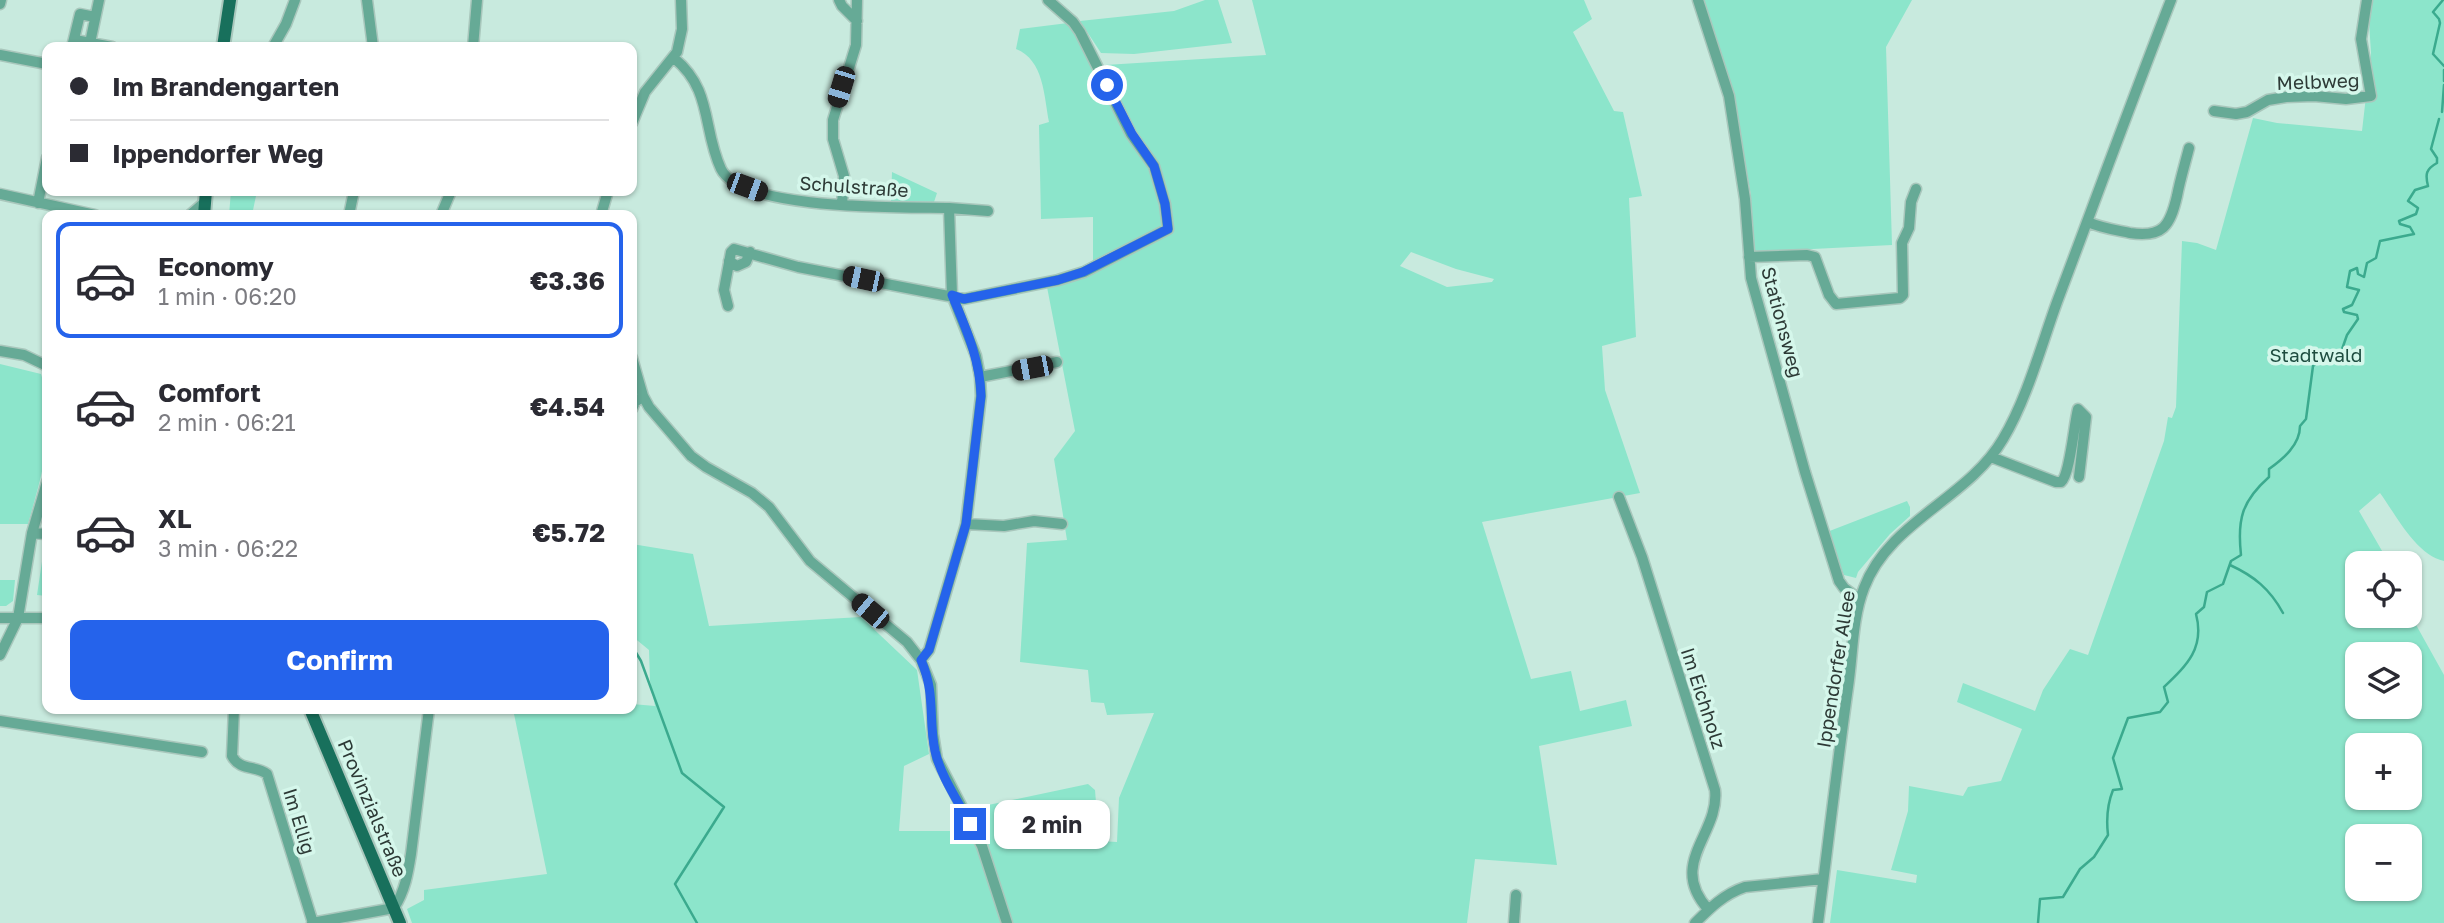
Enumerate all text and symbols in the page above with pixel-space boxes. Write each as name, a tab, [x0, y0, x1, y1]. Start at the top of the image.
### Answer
car	[825, 64, 858, 110]
street label: Melbweg	[2276, 68, 2360, 94]
route start	[1091, 69, 1123, 101]
text: Im Brandengarten	[112, 71, 339, 102]
text: Ippendorfer Weg	[112, 138, 324, 169]
car	[724, 170, 771, 204]
street label: Schulstraße	[799, 171, 909, 201]
icon: car	[74, 249, 137, 312]
text: Economy	[158, 251, 274, 282]
car	[841, 264, 886, 294]
street label: Stationsweg	[1757, 264, 1809, 380]
text: €3.36	[530, 265, 605, 296]
text: 1 min · 06:20	[158, 282, 297, 310]
park label: Stadtwald	[2270, 343, 2362, 366]
car	[1010, 354, 1055, 382]
icon: car	[74, 375, 137, 438]
text: Comfort	[158, 377, 261, 408]
text: €4.54	[530, 391, 605, 422]
text: 2 min · 06:21	[158, 408, 296, 436]
icon: car	[74, 501, 137, 564]
text: XL	[158, 503, 192, 534]
text: €5.72	[532, 517, 605, 548]
text: 3 min · 06:22	[158, 534, 298, 562]
map controls	[2345, 551, 2422, 901]
button: locate	[2345, 551, 2422, 628]
car	[848, 589, 893, 633]
street label: Ippendorfer Allee	[1811, 589, 1859, 749]
button: Confirm	[70, 620, 609, 700]
button: layers	[2345, 642, 2422, 719]
street label: Im Eichholz	[1677, 644, 1731, 752]
button: +	[2345, 733, 2422, 810]
street label: Provinzialstraße	[334, 736, 412, 880]
street label: Im Ellig	[279, 785, 321, 857]
callout: 2 min	[995, 800, 1110, 848]
route end	[954, 808, 986, 840]
text: 2 min	[1022, 810, 1082, 838]
button: −	[2345, 824, 2422, 901]

